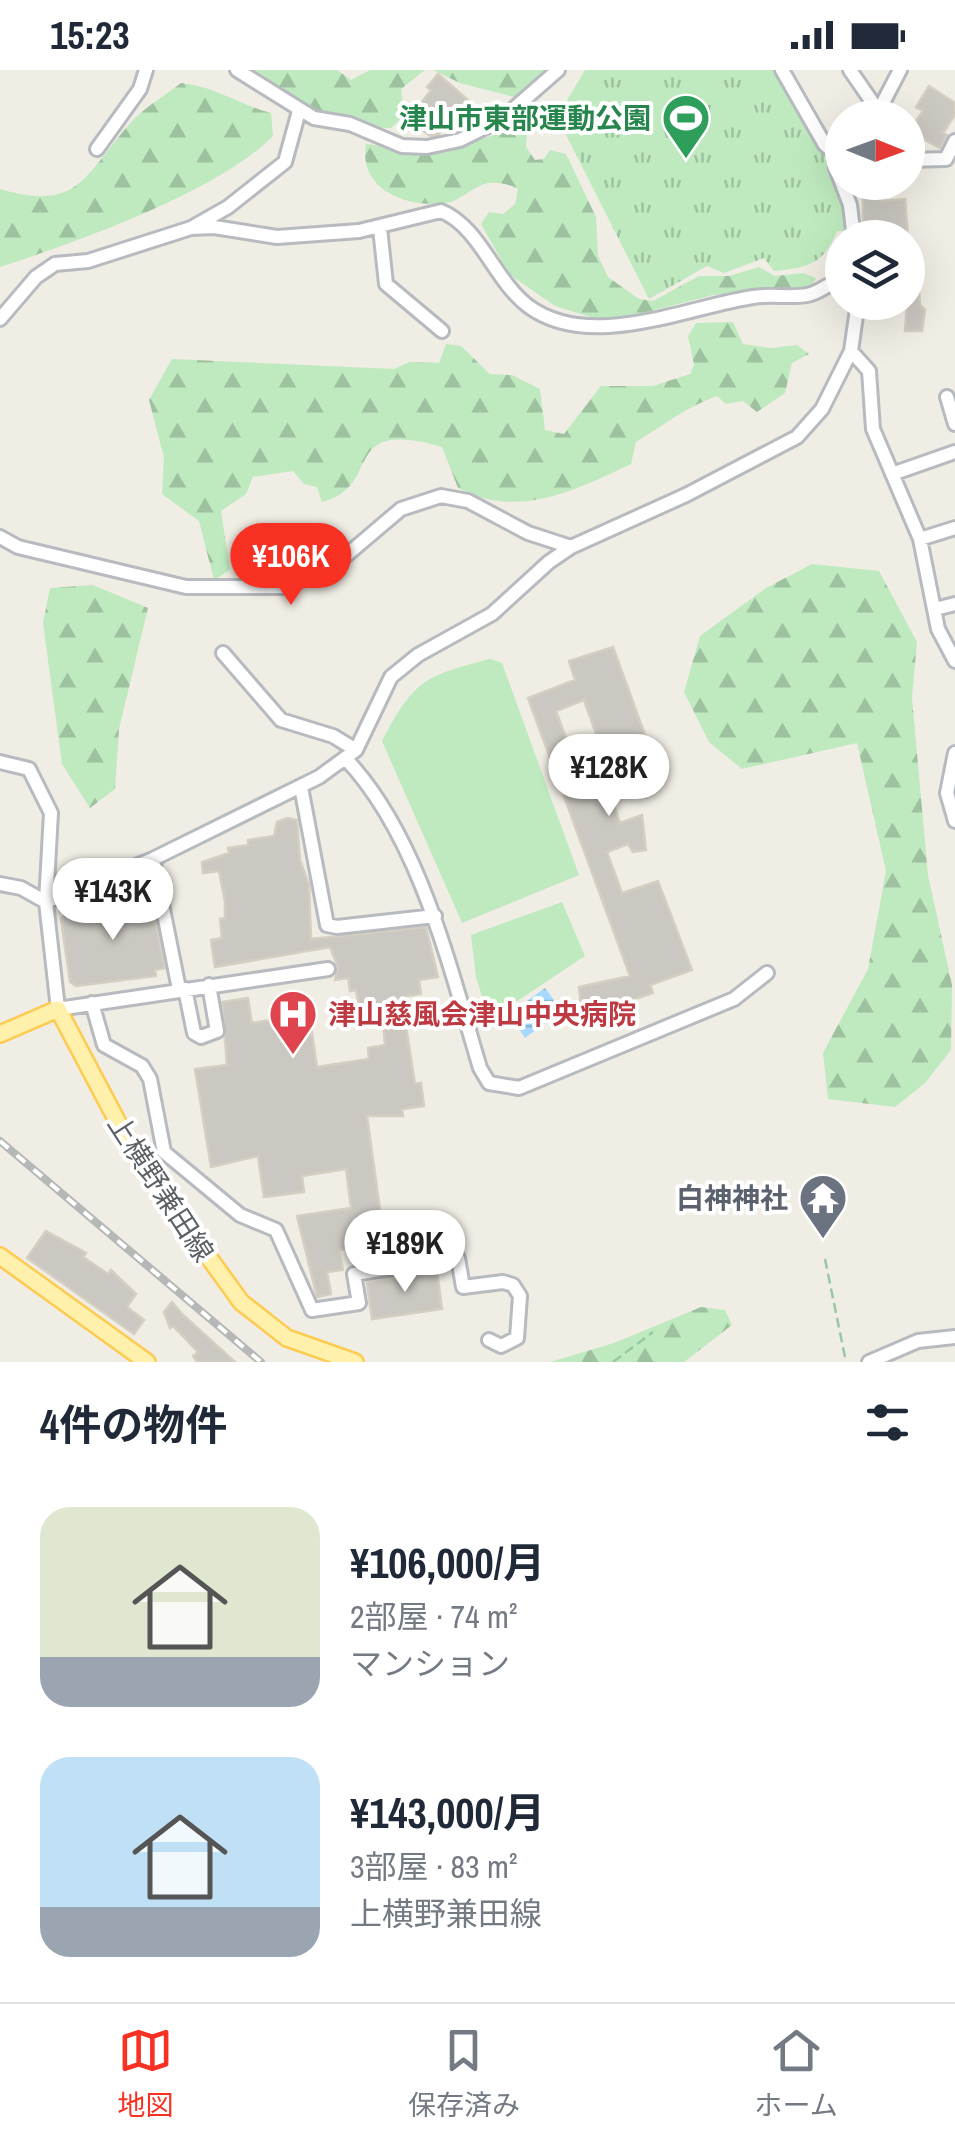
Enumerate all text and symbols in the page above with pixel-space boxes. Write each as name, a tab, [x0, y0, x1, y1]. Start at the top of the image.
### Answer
text: 15:23	[50, 10, 130, 61]
sports icon: 津山市東部運動公園	[660, 92, 712, 160]
place label: 津山市東部運動公園	[399, 99, 651, 137]
north arrow	[825, 100, 925, 200]
map controls	[825, 100, 925, 320]
button: layers	[825, 220, 925, 320]
pin: ¥106K	[221, 523, 361, 608]
text: ¥106K	[252, 534, 330, 577]
pin: ¥128K	[539, 734, 679, 819]
text: ¥128K	[570, 745, 648, 788]
pin: ¥143K	[43, 858, 183, 943]
text: ¥143K	[74, 869, 152, 912]
hospital icon: 津山慈風会津山中央病院	[267, 988, 319, 1056]
place label: 津山慈風会津山中央病院	[328, 995, 636, 1033]
street label: 上横野兼田線	[99, 1107, 223, 1269]
temple icon: 白神神社	[797, 1172, 849, 1240]
place label: 白神神社	[676, 1179, 788, 1217]
pin: ¥189K	[335, 1210, 475, 1295]
text: ¥189K	[366, 1221, 444, 1264]
icon: filters	[860, 1395, 915, 1450]
text: 4件の物件	[40, 1397, 227, 1453]
text: ¥106,000/月	[350, 1535, 545, 1591]
icon: home	[120, 1547, 240, 1667]
text: 2部屋 · 74 m²	[350, 1595, 518, 1638]
text: マンション	[350, 1642, 510, 1685]
text: ¥143,000/月	[350, 1785, 545, 1841]
icon: home	[120, 1797, 240, 1917]
text: 3部屋 · 83 m²	[350, 1845, 518, 1888]
text: 上横野兼田線	[350, 1892, 542, 1935]
tab: 地図	[117, 2023, 173, 2124]
tab: 保存済み	[408, 2023, 520, 2124]
tab: ホーム	[755, 2023, 838, 2124]

